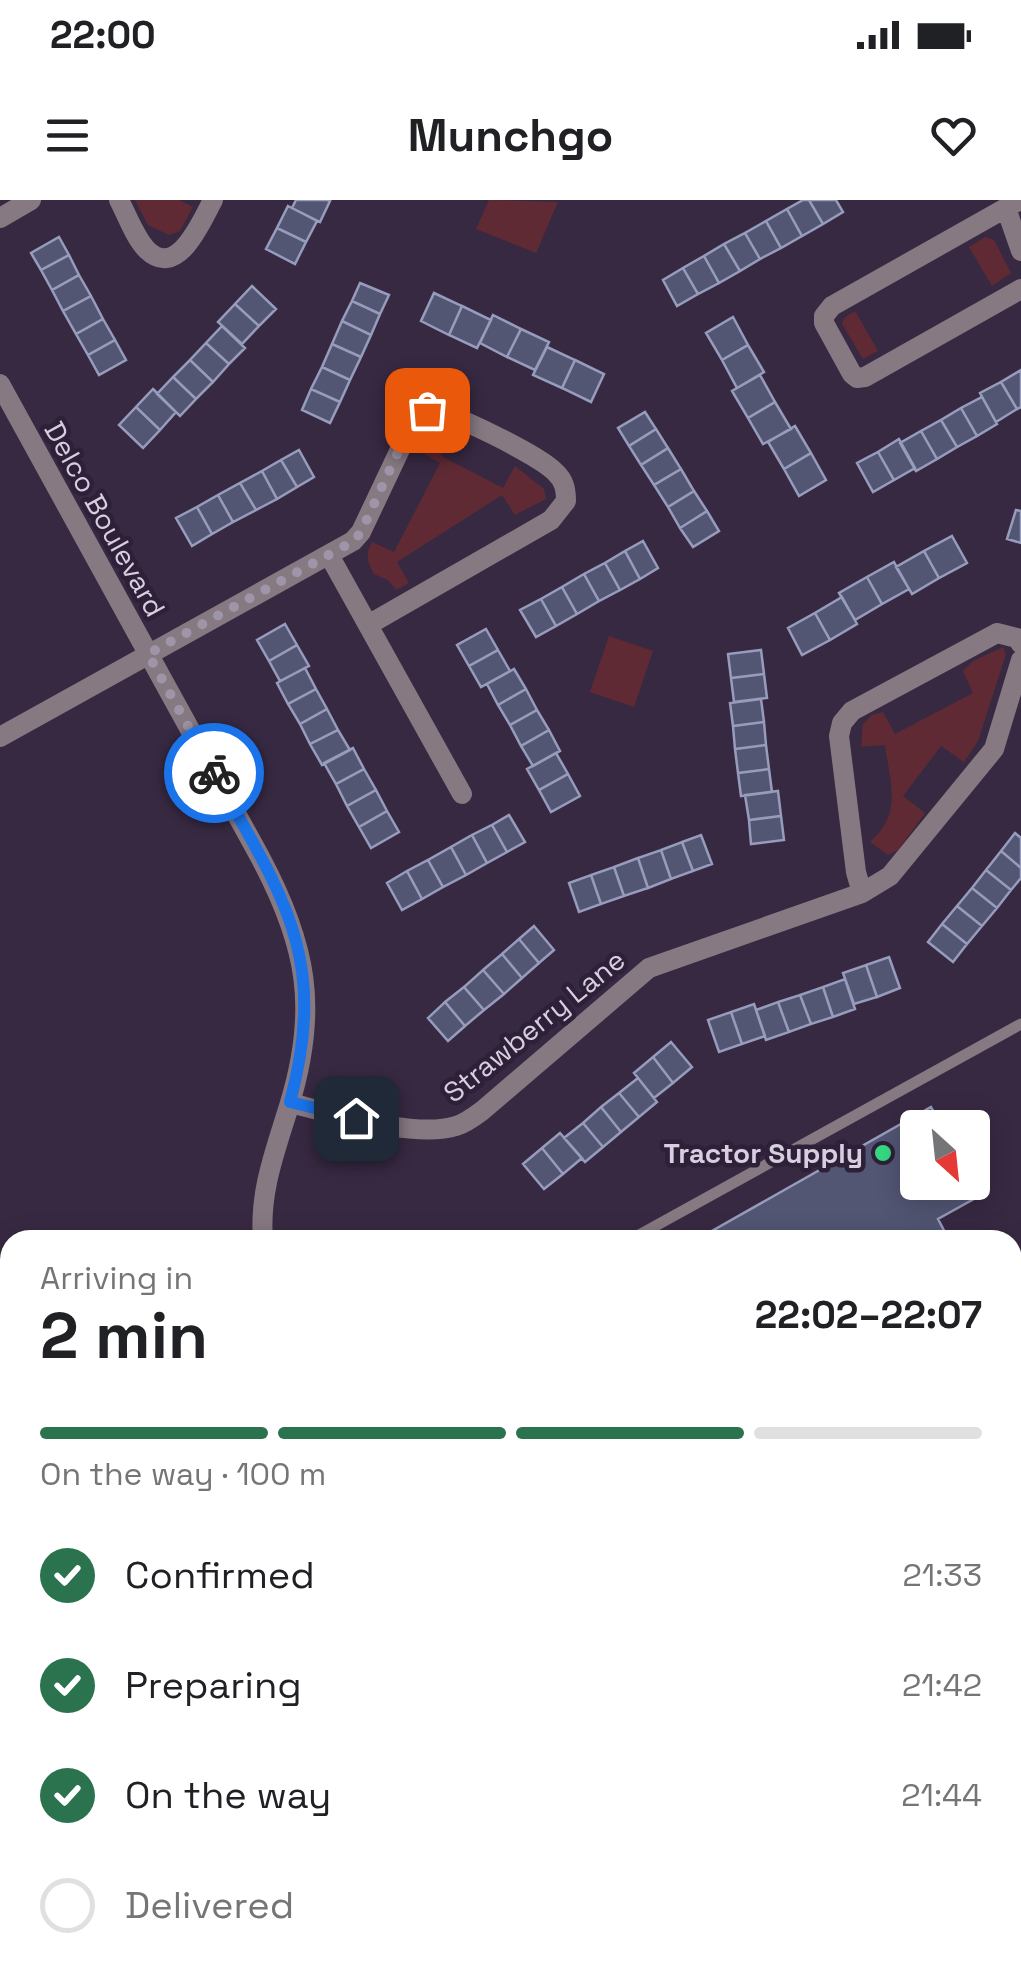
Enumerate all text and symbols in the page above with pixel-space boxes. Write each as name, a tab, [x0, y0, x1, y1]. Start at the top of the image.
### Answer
text: 22:00	[50, 11, 156, 59]
text: Munchgo	[408, 107, 613, 164]
icon: menu	[40, 108, 95, 163]
icon: heart	[926, 108, 981, 163]
pin	[385, 368, 470, 453]
icon: bag	[400, 383, 455, 438]
street label: Delco Boulevard	[36, 415, 174, 623]
courier	[164, 723, 264, 823]
icon: bike	[187, 746, 242, 801]
street label: Strawberry Lane	[436, 942, 632, 1110]
pin	[314, 1076, 399, 1161]
icon: home	[329, 1091, 384, 1146]
north arrow	[900, 1110, 990, 1200]
map controls	[900, 1110, 990, 1200]
place label: Tractor Supply	[664, 1135, 863, 1171]
marker: Tractor Supply	[872, 1142, 894, 1164]
text: Arriving in	[40, 1258, 193, 1298]
text: 22:02–22:07	[755, 1291, 982, 1339]
text: 2 min	[40, 1294, 208, 1377]
text: On the way · 100 m	[40, 1454, 326, 1494]
icon: check	[40, 1548, 95, 1603]
text: Confirmed	[125, 1551, 315, 1599]
text: 21:33	[903, 1555, 982, 1595]
icon: check	[40, 1658, 95, 1713]
text: Preparing	[125, 1661, 302, 1709]
text: 21:42	[902, 1665, 982, 1705]
icon: check	[40, 1768, 95, 1823]
text: On the way	[125, 1771, 331, 1819]
text: 21:44	[901, 1775, 982, 1815]
text: Delivered	[125, 1881, 294, 1929]

